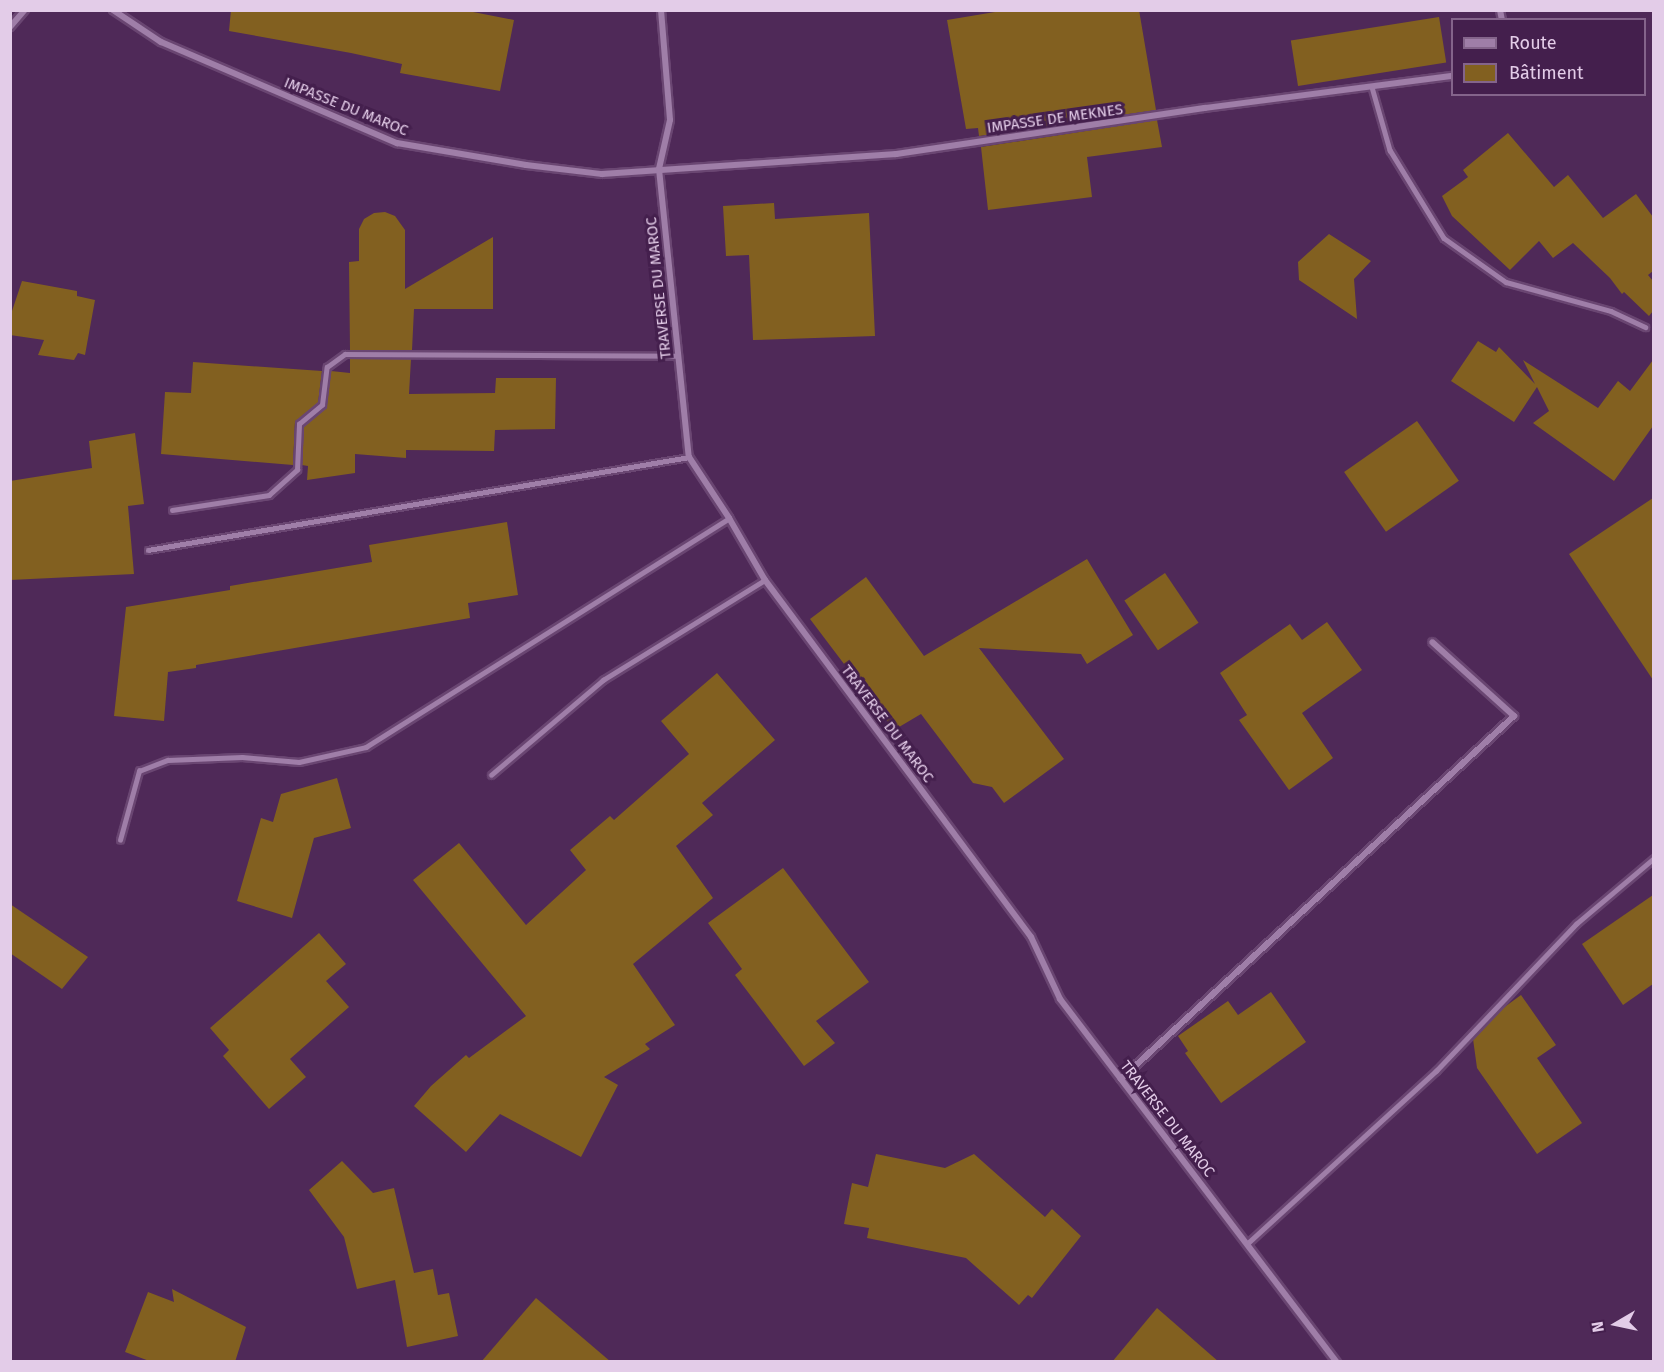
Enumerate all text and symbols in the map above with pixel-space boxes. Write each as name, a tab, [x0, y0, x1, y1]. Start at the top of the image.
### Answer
legend	[1451, 18, 1646, 96]
text: Route	[1509, 32, 1557, 54]
text: Bâtiment	[1509, 62, 1584, 84]
street label: IMPASSE DU MAROC	[281, 74, 411, 140]
street label: IMPASSE DE MEKNES	[986, 101, 1124, 137]
street label: TRAVERSE DU MAROC	[643, 216, 675, 360]
street label: TRAVERSE DU MAROC	[837, 662, 937, 786]
street label: TRAVERSE DU MAROC	[1116, 1057, 1218, 1181]
north arrow	[1586, 1294, 1646, 1354]
text: N	[1588, 1320, 1608, 1334]

